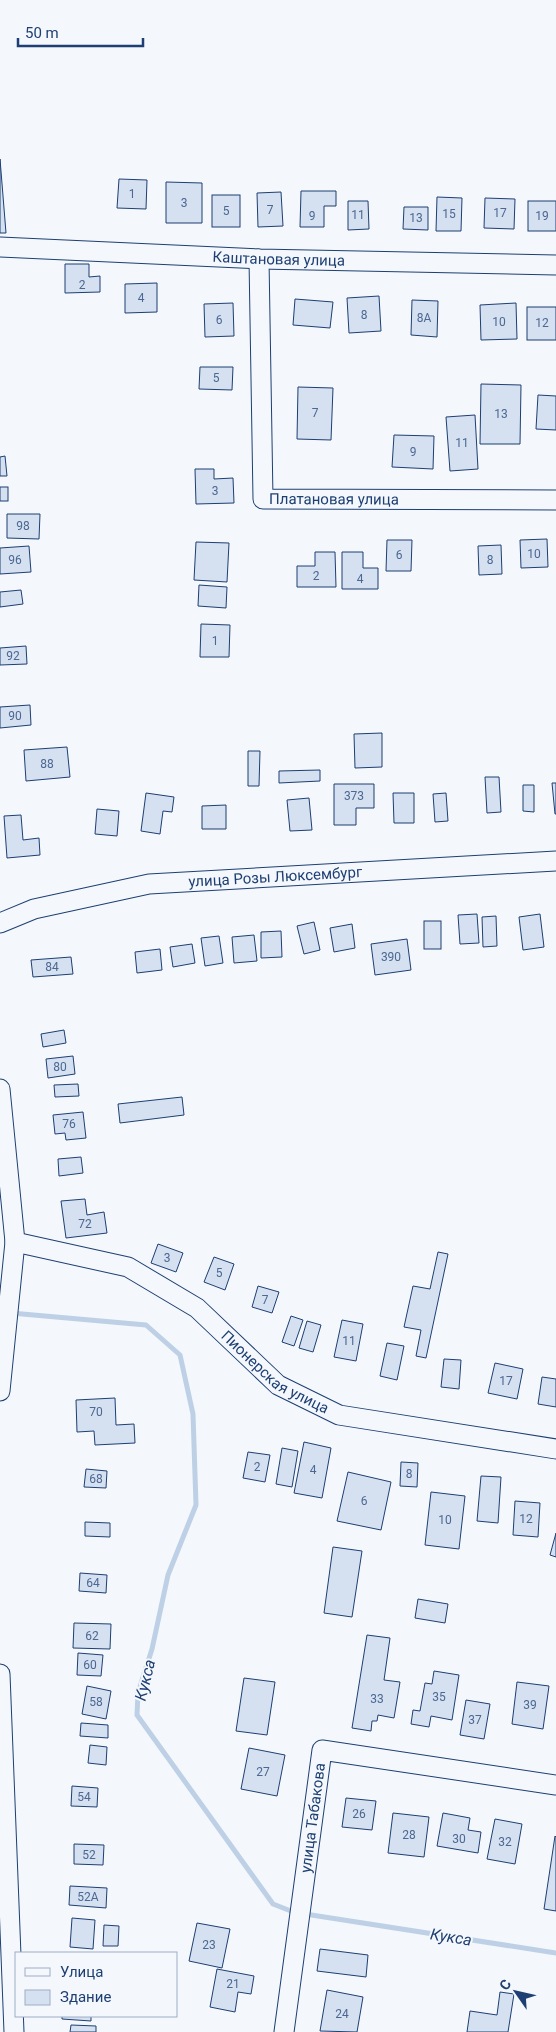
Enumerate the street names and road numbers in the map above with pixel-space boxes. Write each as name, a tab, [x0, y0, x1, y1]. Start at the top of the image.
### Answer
street label: Каштановая улица	[212, 248, 345, 270]
street label: Платановая улица	[269, 490, 399, 508]
street label: улица Розы Люксембург	[188, 863, 363, 891]
street label: Пионерская улица	[218, 1327, 332, 1418]
street label: улица Табакова	[297, 1762, 329, 1874]

